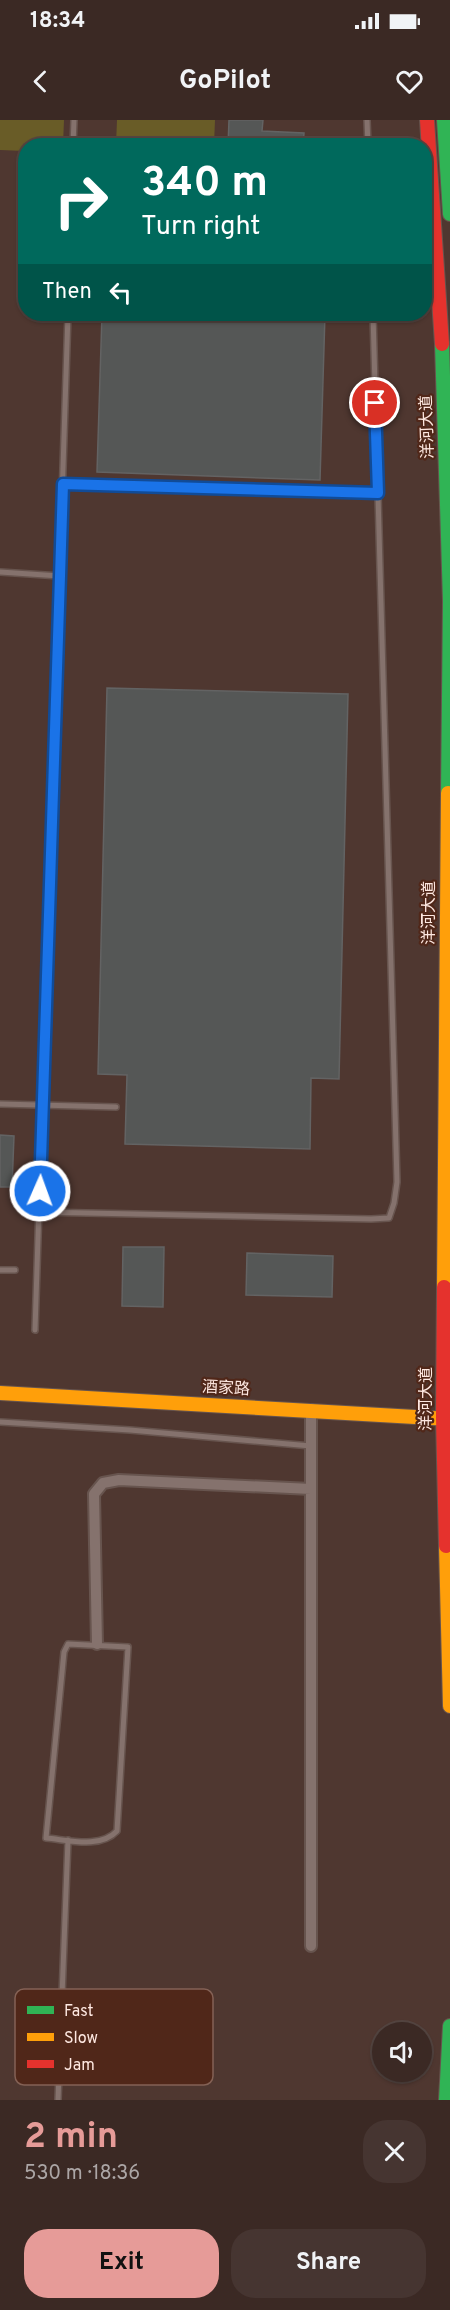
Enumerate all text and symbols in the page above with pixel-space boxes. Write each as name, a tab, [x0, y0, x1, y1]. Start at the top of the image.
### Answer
text: 18:34	[30, 8, 85, 35]
text: GoPilot	[179, 64, 271, 98]
icon: back	[24, 65, 57, 98]
icon: heart	[393, 65, 426, 98]
text: 340 m	[141, 158, 268, 211]
icon: right	[42, 162, 120, 240]
text: Turn right	[141, 210, 260, 244]
icon: left	[104, 276, 137, 309]
text: Then	[42, 279, 92, 306]
pin	[349, 377, 400, 428]
icon: arrive	[358, 386, 391, 419]
street label: 洋河大道	[417, 395, 439, 459]
street label: 洋河大道	[420, 881, 440, 945]
position arrow	[8, 1159, 72, 1223]
street label: 洋河大道	[417, 1367, 437, 1431]
street label: 酒家路	[202, 1378, 250, 1400]
legend	[15, 1989, 213, 2085]
text: Fast	[64, 2002, 94, 2022]
map controls	[372, 2022, 432, 2082]
button: sound	[372, 2022, 432, 2082]
text: Slow	[64, 2029, 98, 2049]
text: Jam	[64, 2056, 95, 2076]
text: 2 min	[24, 2115, 118, 2161]
button: close	[363, 2120, 426, 2183]
text: 530 m · 18:36	[24, 2161, 140, 2187]
button: Exit	[24, 2229, 219, 2298]
button: Share	[231, 2229, 426, 2298]

